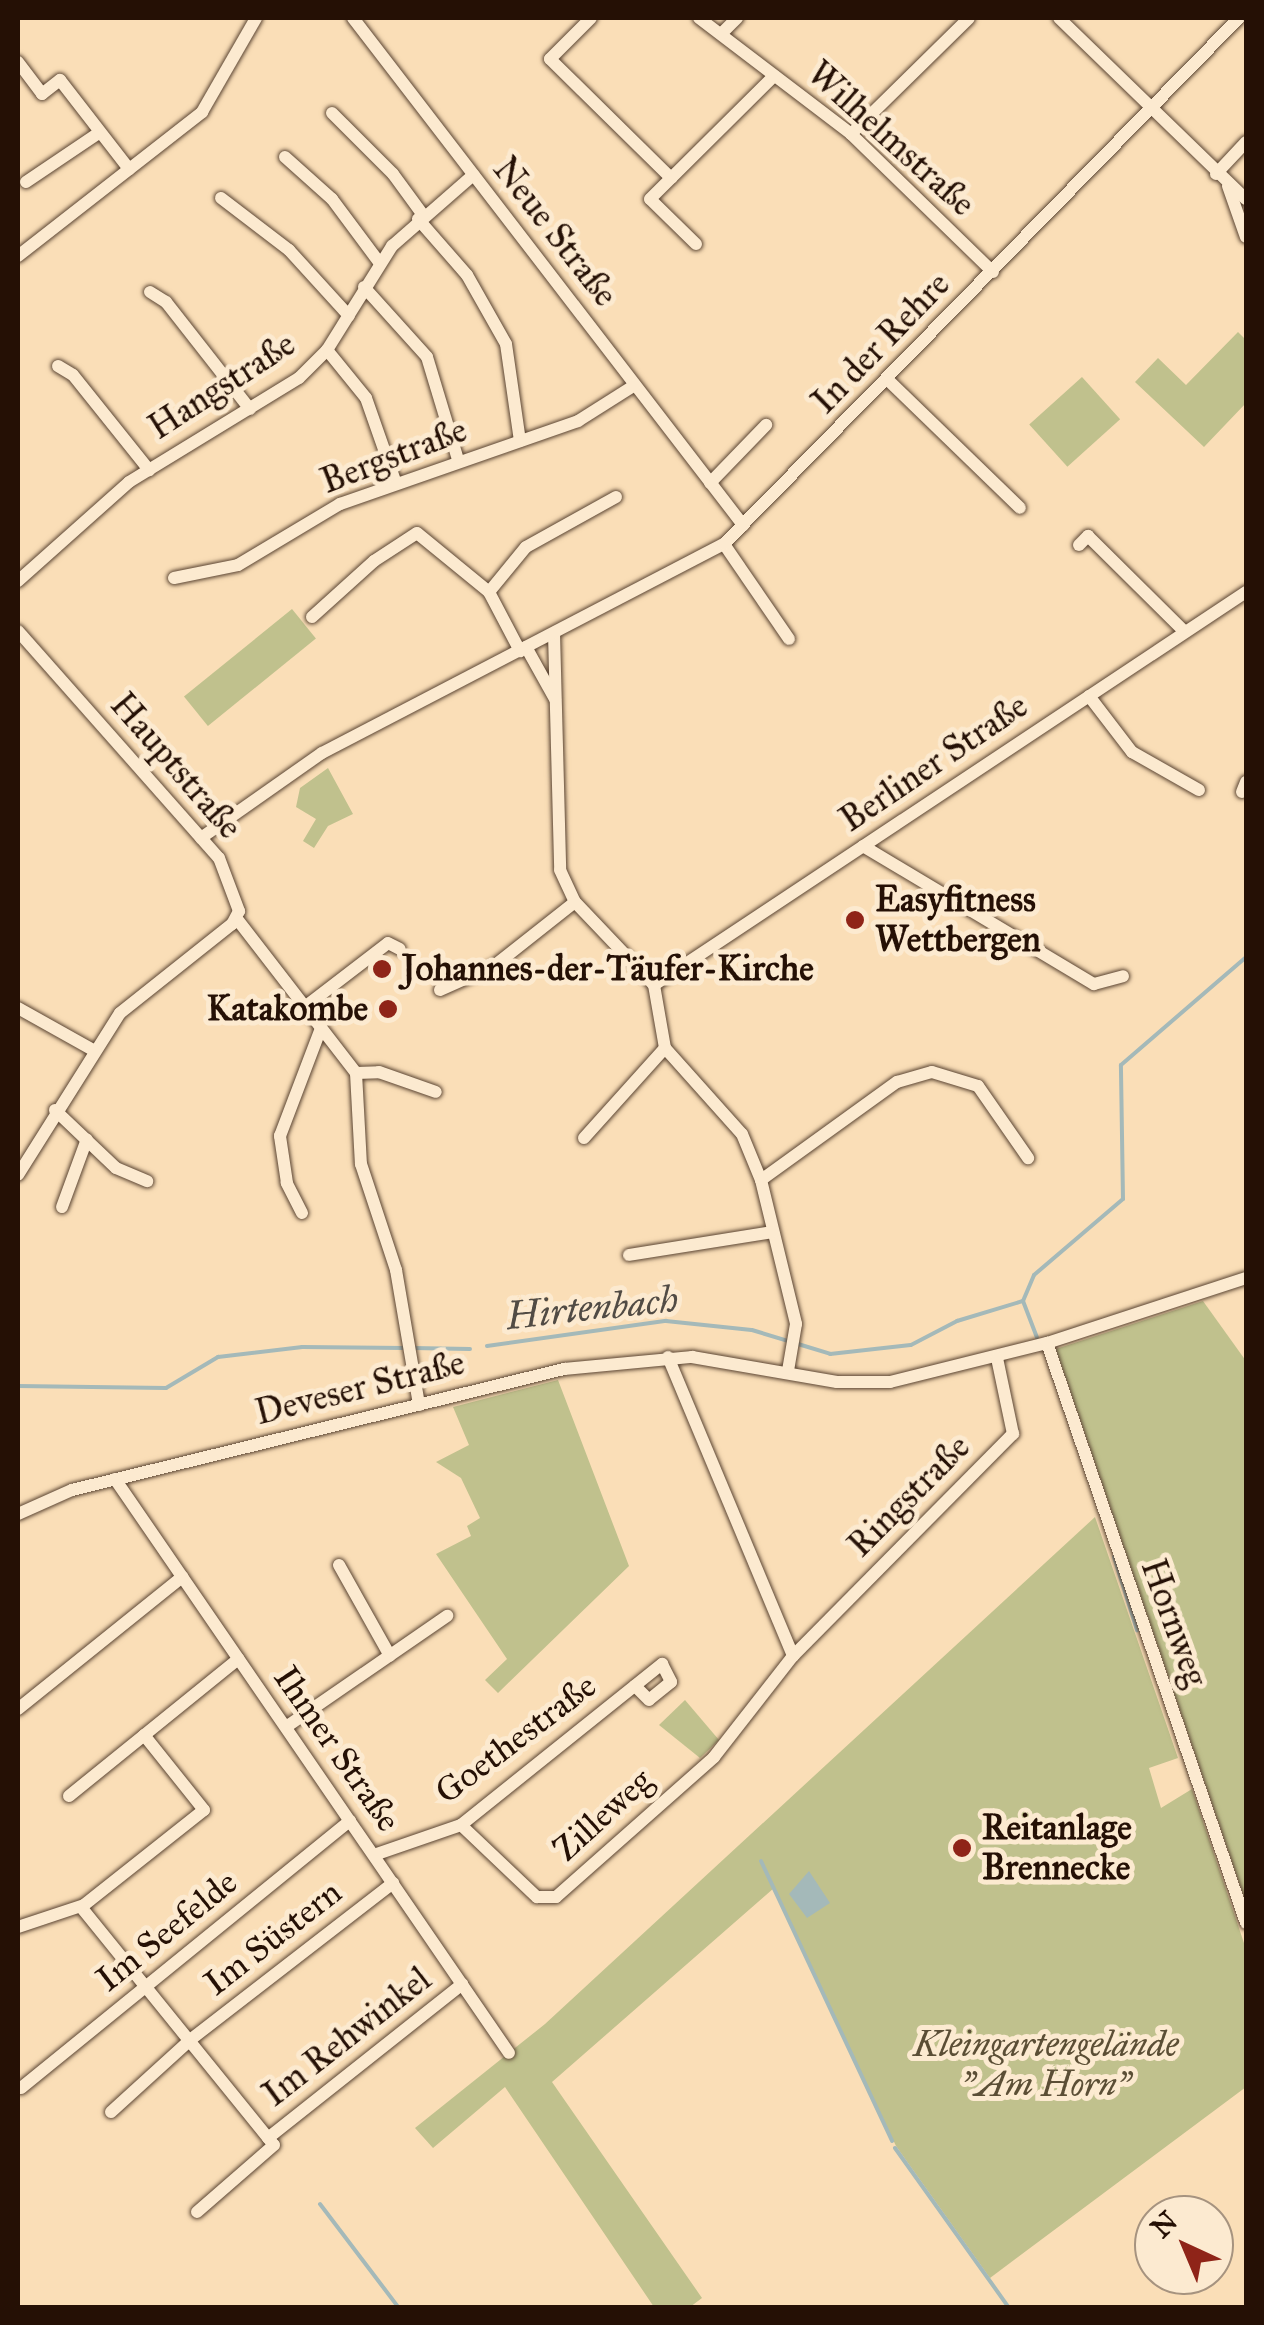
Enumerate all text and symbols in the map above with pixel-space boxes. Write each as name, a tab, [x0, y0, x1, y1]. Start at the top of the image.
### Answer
street label: Wilhelmstraße	[799, 53, 983, 225]
street label: Neue Straße	[484, 149, 626, 315]
street label: In der Rehre	[803, 264, 959, 422]
street label: Hangstraße	[141, 323, 303, 449]
street label: Bergstraße	[315, 409, 473, 503]
street label: Hauptstraße	[101, 685, 251, 847]
street label: Berliner Straße	[832, 685, 1036, 841]
place label: Easyfitness Wettbergen	[875, 879, 1041, 961]
marker: Easyfitness Wettbergen	[844, 909, 866, 931]
place label: Johannes-der-Täufer-Kirche	[402, 948, 814, 990]
marker: Johannes-der-Täufer-Kirche	[371, 958, 393, 980]
place label: Katakombe	[207, 988, 368, 1030]
marker: Katakombe	[377, 998, 399, 1020]
water label: Hirtenbach	[504, 1276, 680, 1340]
street label: Deveser Straße	[251, 1342, 469, 1434]
street label: Ringstraße	[839, 1426, 979, 1566]
street label: Hornweg	[1132, 1553, 1216, 1693]
street label: Ihmer Straße	[265, 1658, 409, 1840]
street label: Goethestraße	[427, 1665, 605, 1813]
street label: Zilleweg	[545, 1760, 661, 1870]
place label: Reitanlage Brennecke	[982, 1807, 1132, 1889]
marker: Reitanlage Brennecke	[951, 1837, 973, 1859]
street label: Im Seefelde	[88, 1862, 246, 2000]
street label: Im Süstern	[196, 1871, 350, 2005]
street label: Im Rehwinkel	[255, 1958, 439, 2116]
park label: Kleingartengelände "Am Horn"	[914, 2024, 1178, 2106]
north arrow	[1134, 2195, 1234, 2295]
text: N	[1144, 2204, 1185, 2245]

